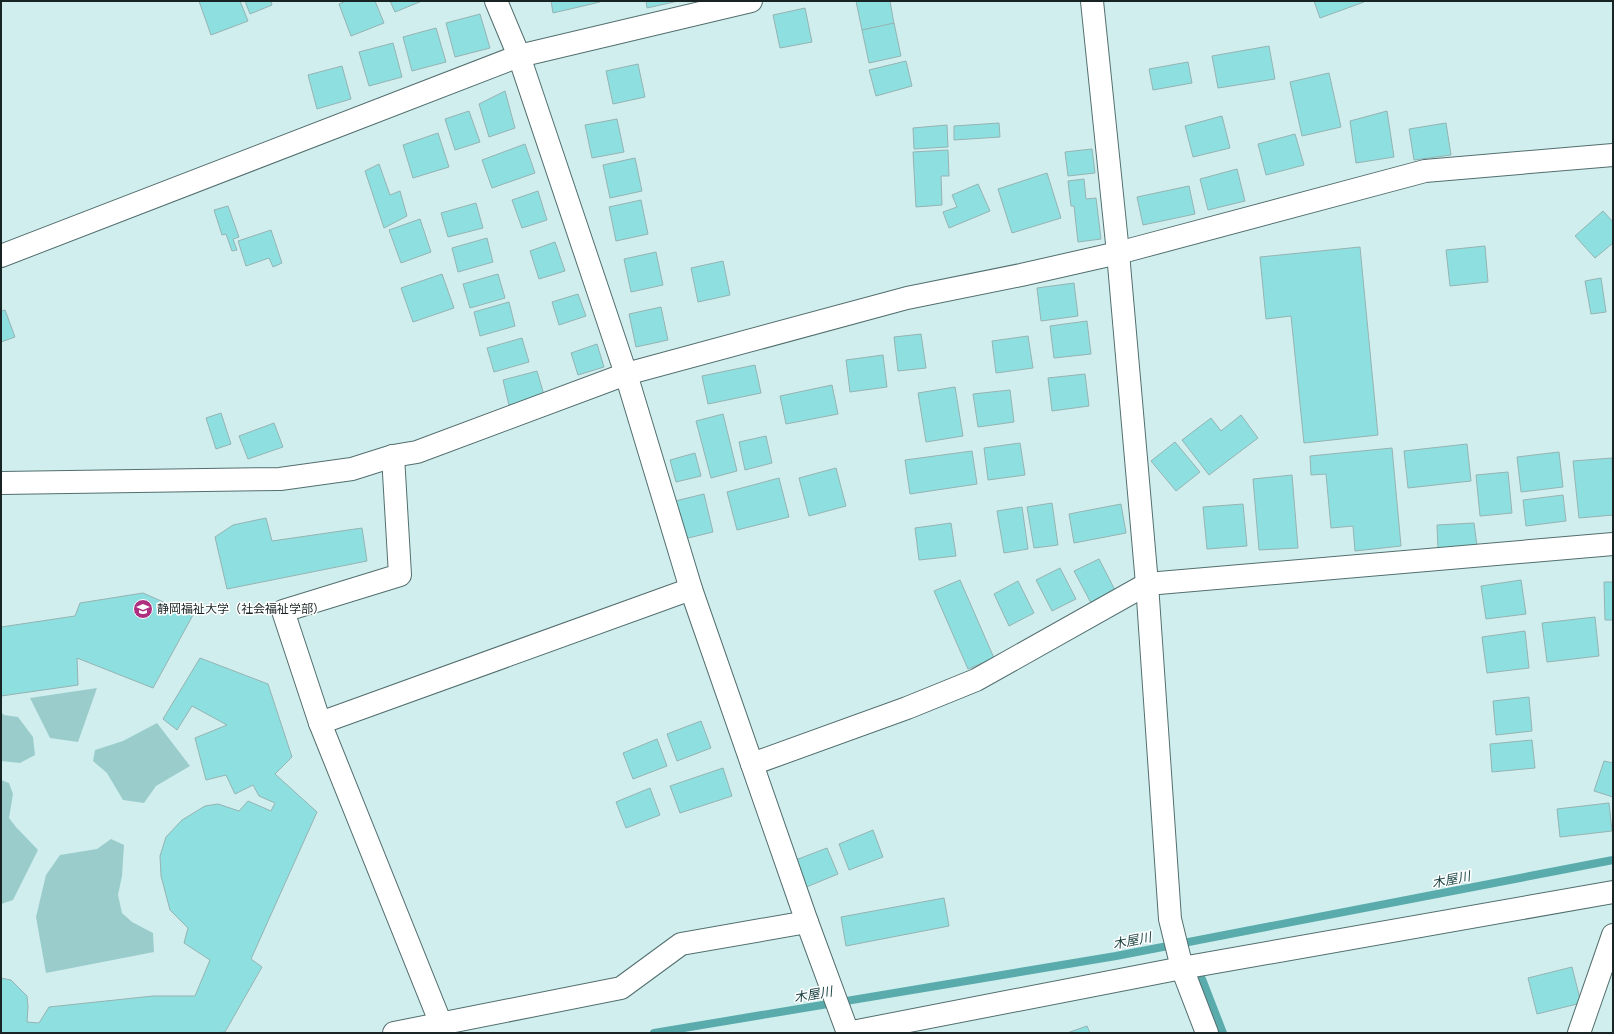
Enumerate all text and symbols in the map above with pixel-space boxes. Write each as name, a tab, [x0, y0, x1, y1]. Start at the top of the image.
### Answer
school or university icon: 静岡福祉大学（社会福祉学部）	[132, 598, 154, 620]
place label: 静岡福祉大学（社会福祉学部）	[157, 602, 325, 615]
water label: 木屋川	[1431, 869, 1474, 891]
water label: 木屋川	[1112, 930, 1155, 952]
water label: 木屋川	[793, 984, 836, 1005]

